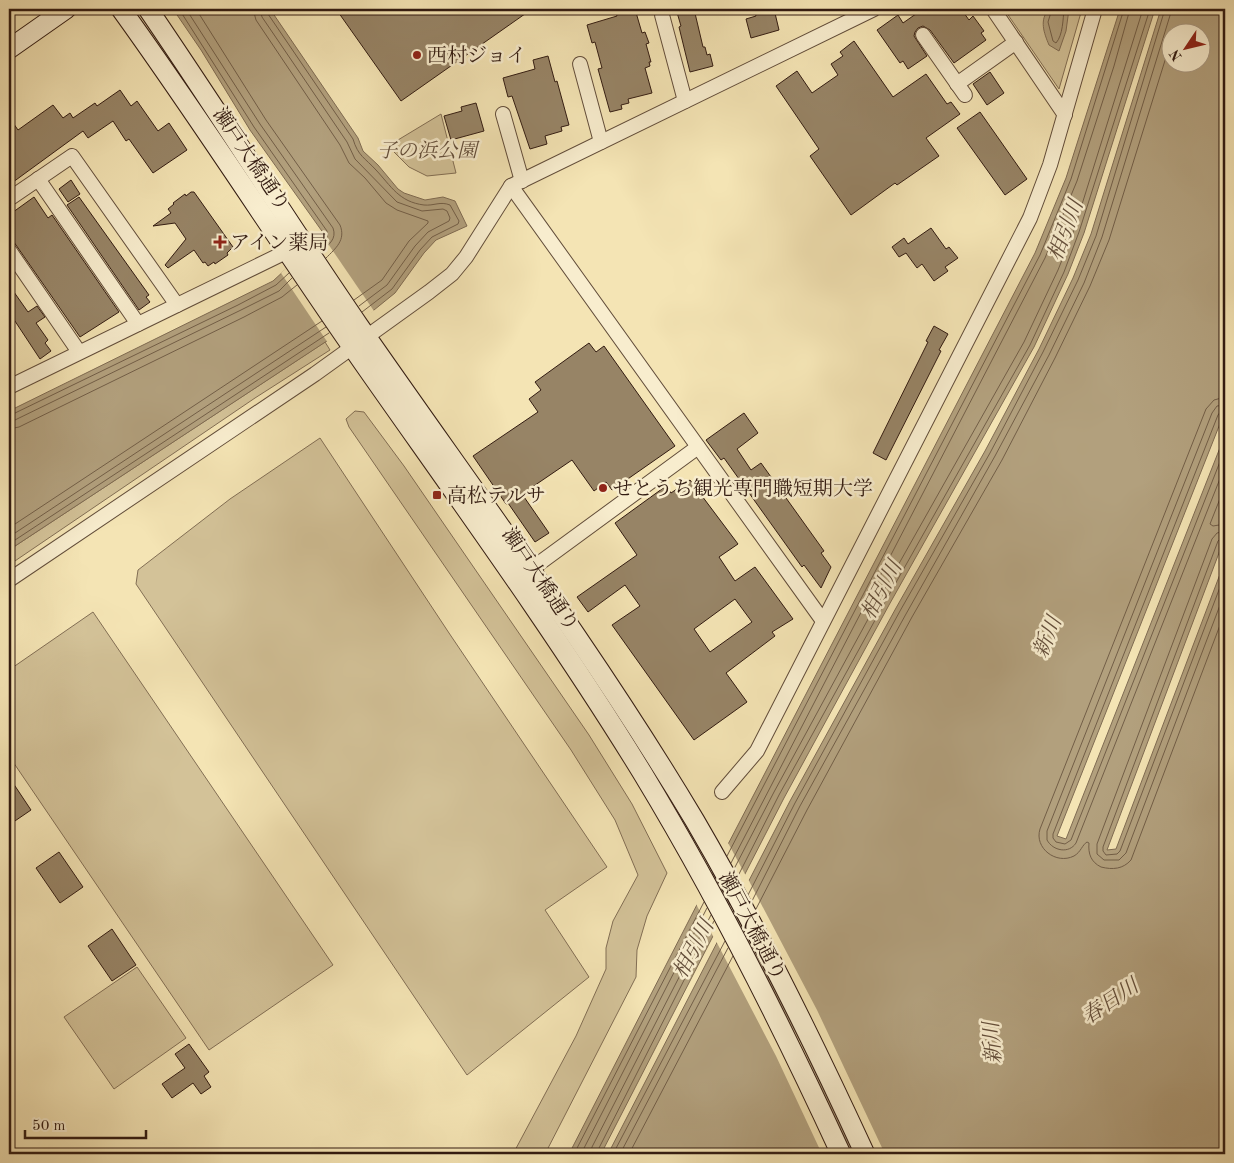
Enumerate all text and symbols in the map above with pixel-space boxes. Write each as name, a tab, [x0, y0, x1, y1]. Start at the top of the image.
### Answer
north arrow	[1162, 22, 1212, 72]
place label: 西村ジョイ	[427, 45, 527, 67]
text: N	[1167, 46, 1185, 63]
marker: 西村ジョイ	[411, 49, 423, 61]
street label: 瀬戸大橋通り	[208, 104, 294, 215]
park label: 子の浜公園	[377, 140, 480, 162]
water label: 相引川	[1043, 195, 1088, 264]
place label: アイン薬局	[230, 232, 328, 254]
marker: アイン薬局	[214, 236, 226, 248]
place label: せとうち観光専門職短期大学	[613, 478, 873, 500]
marker: せとうち観光専門職短期大学	[597, 482, 609, 494]
place label: 高松テルサ	[447, 485, 546, 507]
marker: 高松テルサ	[431, 489, 443, 501]
street label: 瀬戸大橋通り	[497, 524, 583, 635]
water label: 相引川	[856, 555, 907, 623]
water label: 新川	[1029, 612, 1067, 661]
street label: 瀬戸大橋通り	[714, 868, 790, 985]
water label: 相引川	[668, 914, 719, 982]
water label: 春日川	[1078, 973, 1144, 1029]
water label: 新川	[979, 1019, 1005, 1065]
scale bar	[25, 1108, 146, 1140]
text: 50 m	[32, 1119, 66, 1134]

